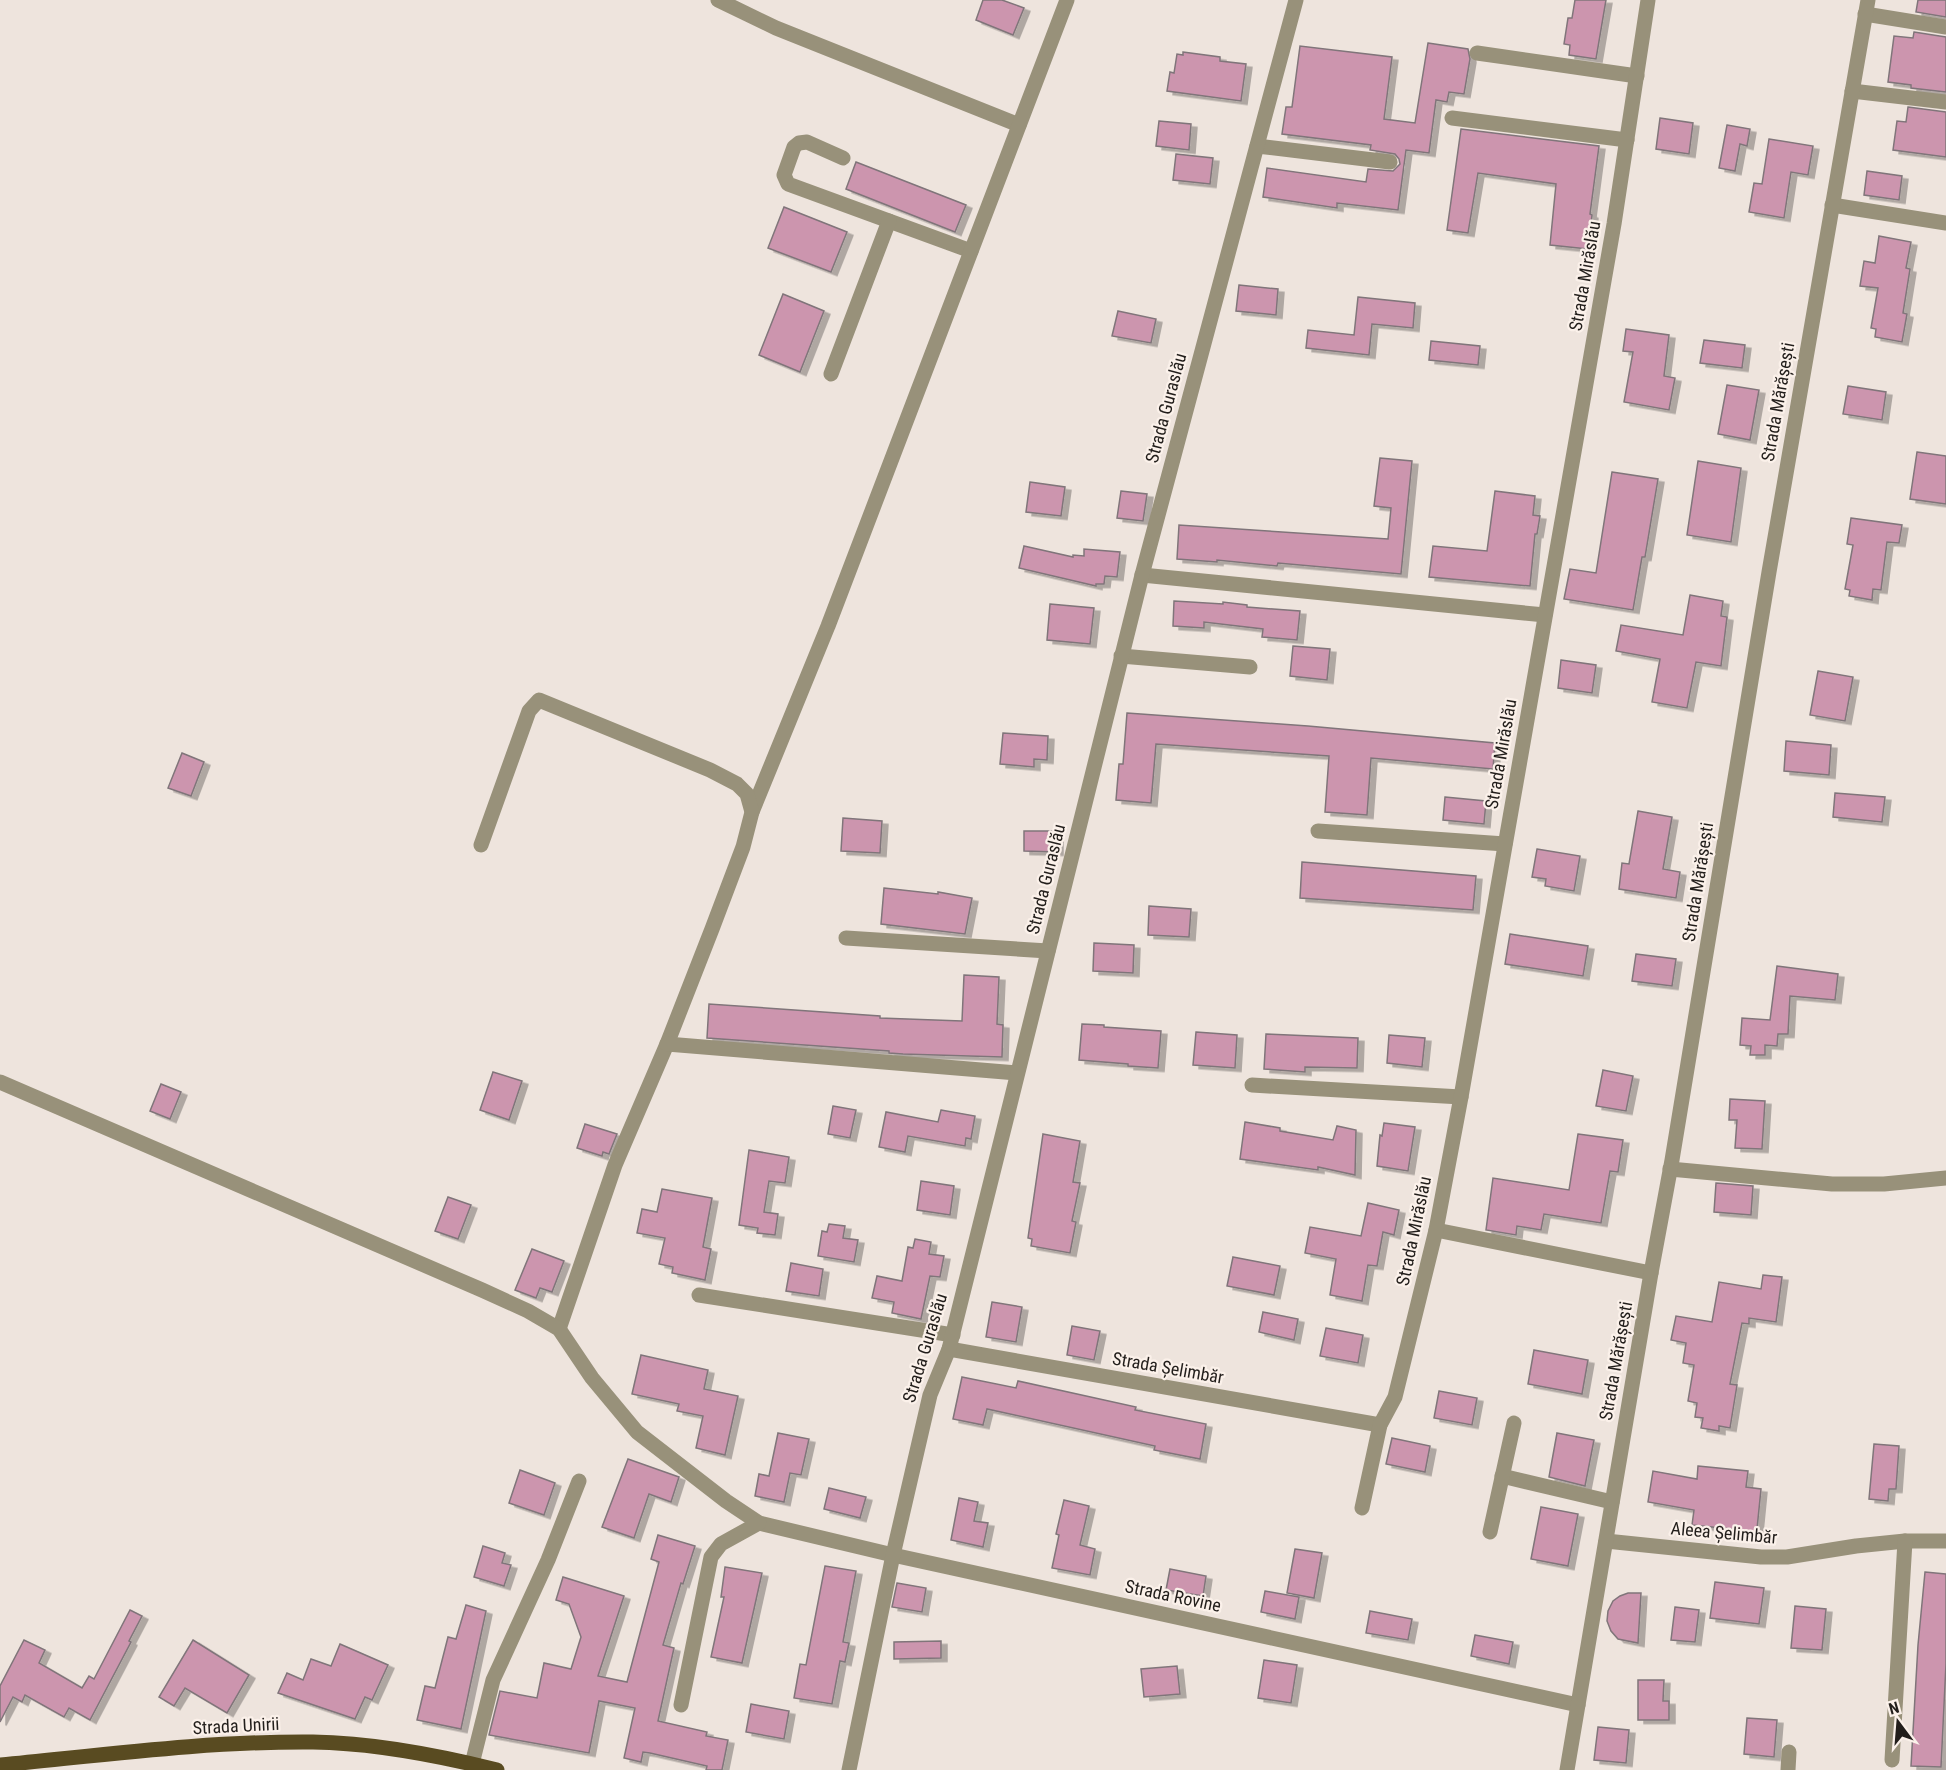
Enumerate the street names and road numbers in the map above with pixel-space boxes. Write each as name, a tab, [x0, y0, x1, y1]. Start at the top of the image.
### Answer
street label: Strada Mirăslău	[1565, 219, 1605, 333]
street label: Strada Mărășești	[1757, 341, 1799, 463]
street label: Strada Guraslău	[1141, 351, 1190, 465]
street label: Strada Mirăslău	[1481, 697, 1521, 811]
street label: Strada Mărășești	[1678, 821, 1718, 943]
street label: Strada Guraslău	[1022, 822, 1069, 936]
street label: Strada Mirăslău	[1392, 1174, 1435, 1287]
street label: Strada Guraslău	[898, 1291, 951, 1405]
street label: Strada Mărășești	[1595, 1300, 1637, 1422]
street label: Strada Șelimbăr	[1111, 1347, 1226, 1389]
street label: Aleea Șelimbăr	[1670, 1517, 1779, 1549]
street label: Strada Rovine	[1123, 1575, 1223, 1616]
street label: Strada Unirii	[192, 1713, 280, 1738]

